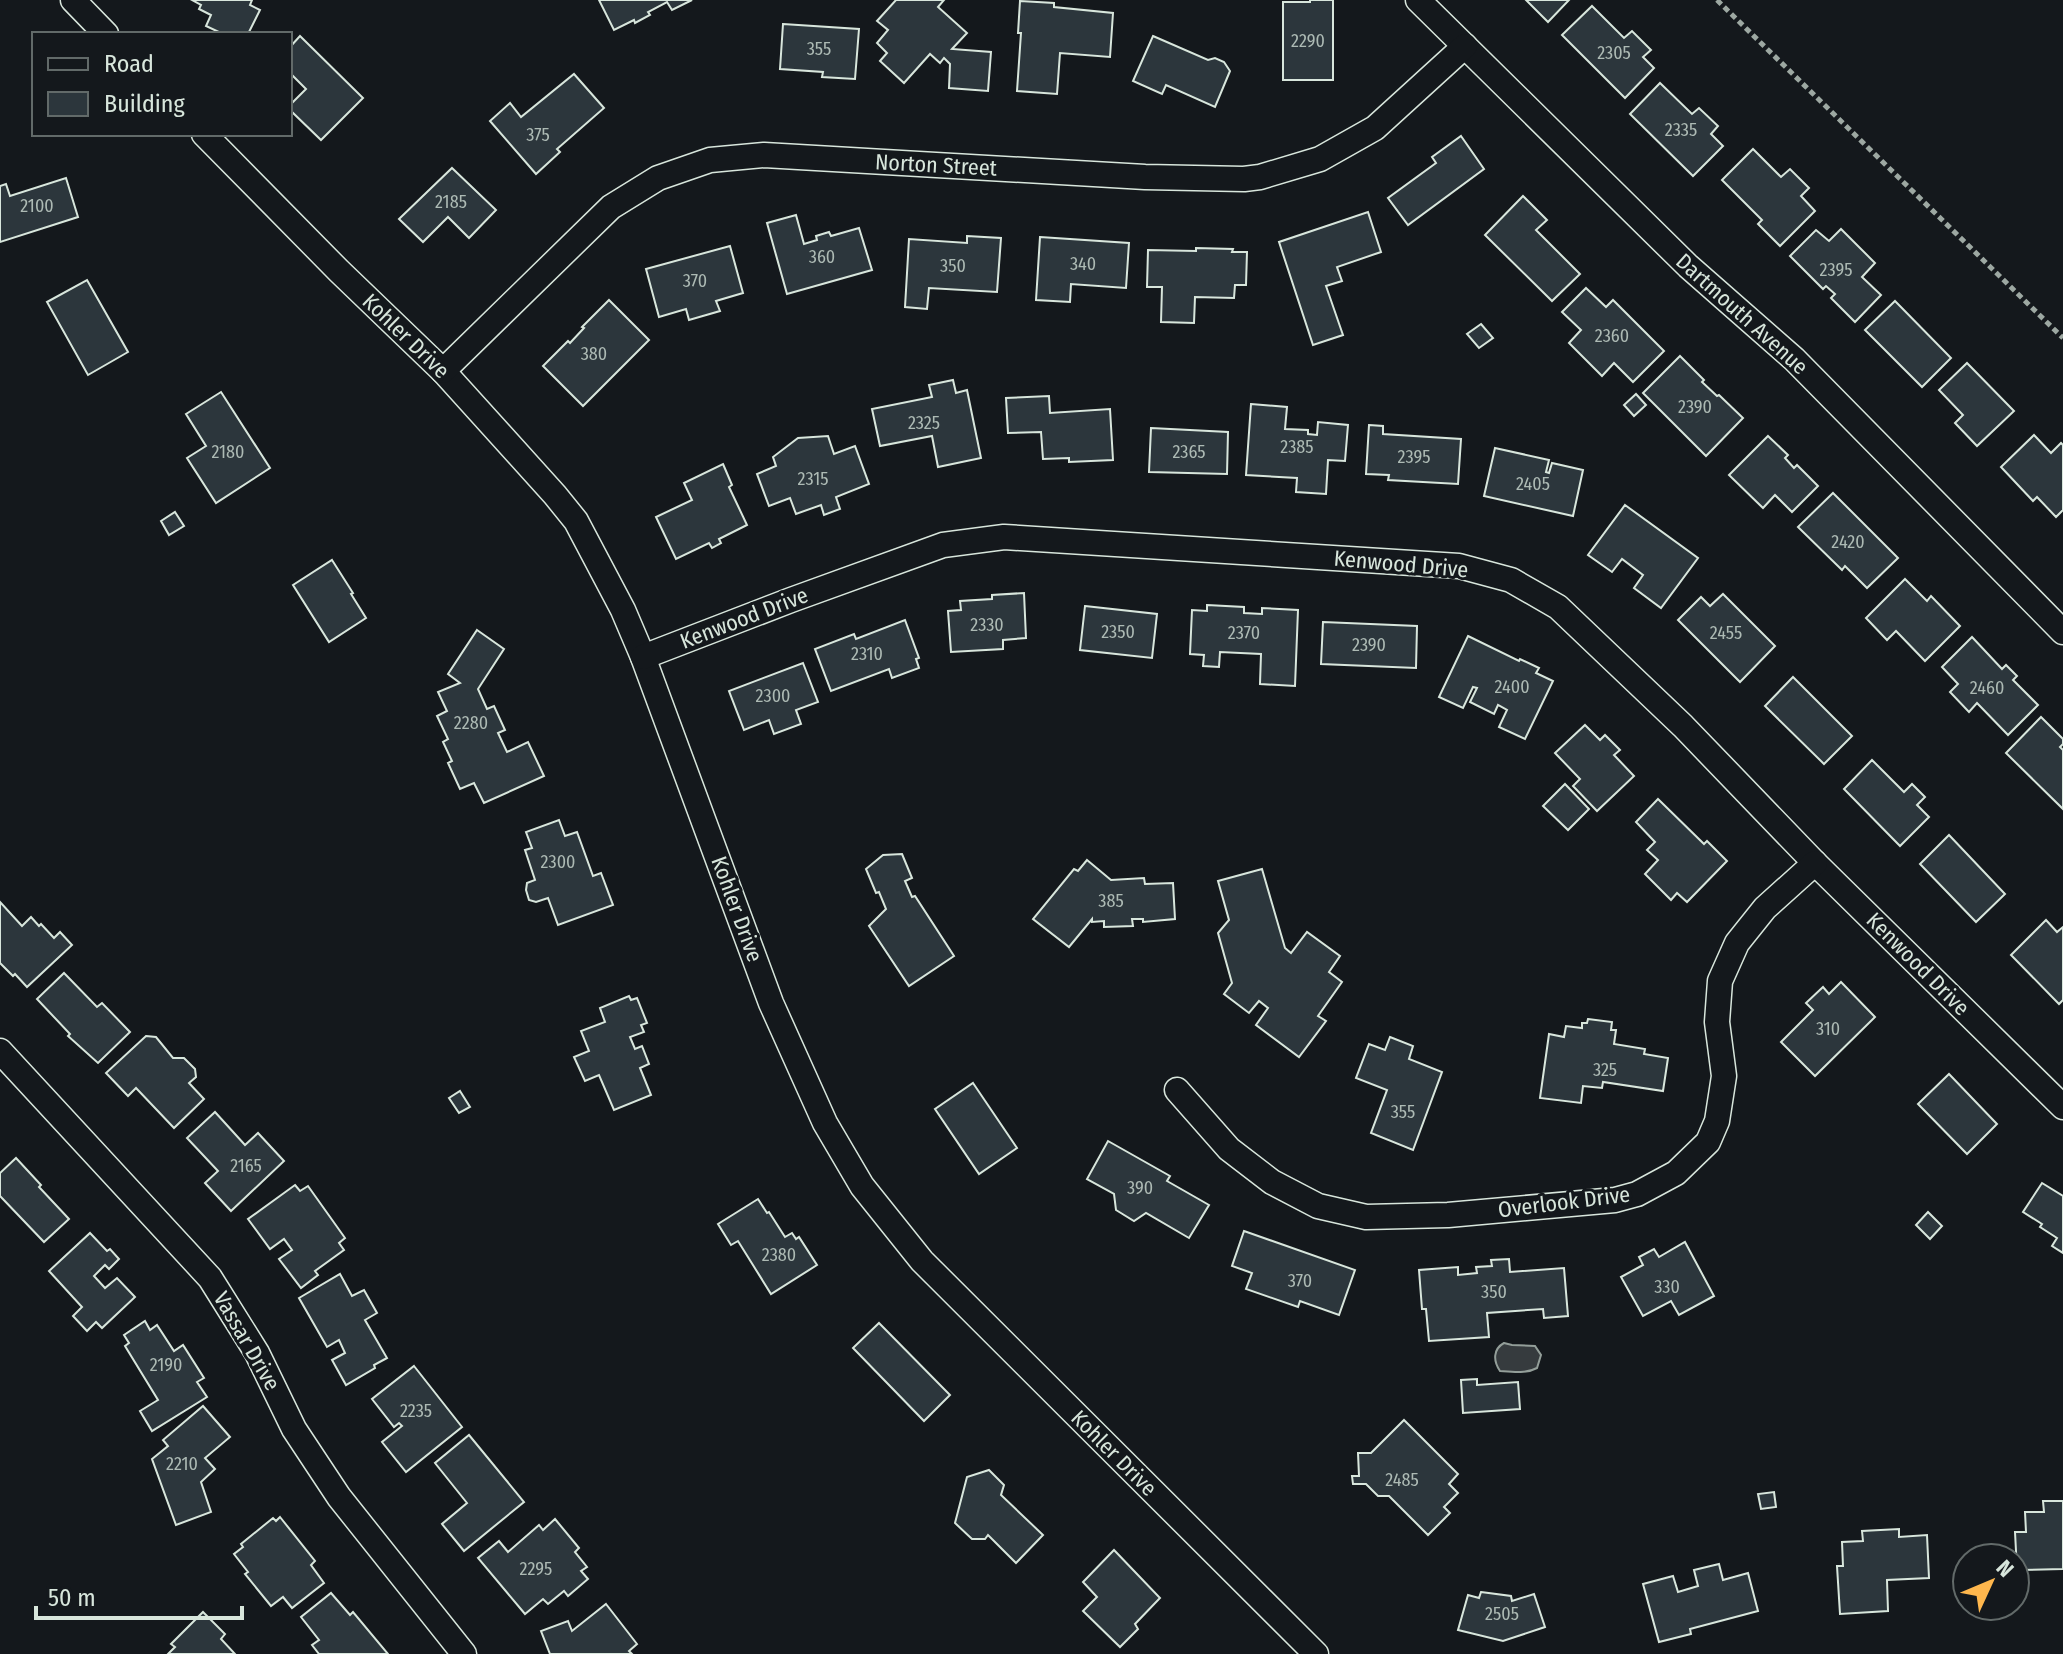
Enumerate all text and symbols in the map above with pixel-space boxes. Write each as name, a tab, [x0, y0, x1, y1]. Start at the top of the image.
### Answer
house number: 2290	[1291, 30, 1325, 52]
legend	[32, 32, 292, 136]
house number: 355	[807, 38, 831, 60]
house number: 2305	[1597, 42, 1631, 64]
text: Road	[104, 50, 154, 78]
text: Building	[104, 90, 186, 118]
house number: 2335	[1665, 119, 1697, 141]
house number: 375	[526, 124, 550, 146]
street label: Norton Street	[874, 148, 998, 182]
house number: 2185	[435, 191, 467, 213]
house number: 2100	[20, 195, 54, 217]
house number: 360	[809, 246, 835, 268]
street label: Dartmouth Avenue	[1670, 248, 1814, 380]
house number: 340	[1070, 253, 1096, 275]
house number: 350	[940, 255, 966, 277]
house number: 2395	[1820, 259, 1852, 281]
house number: 370	[683, 270, 707, 292]
street label: Kohler Drive	[357, 288, 455, 384]
house number: 2360	[1595, 325, 1629, 347]
house number: 380	[581, 343, 607, 365]
house number: 2390	[1678, 396, 1712, 418]
house number: 2325	[908, 412, 940, 434]
house number: 2385	[1280, 436, 1314, 458]
house number: 2180	[212, 441, 244, 463]
house number: 2365	[1172, 441, 1206, 463]
house number: 2395	[1398, 446, 1430, 468]
house number: 2315	[798, 468, 828, 490]
house number: 2405	[1516, 473, 1550, 495]
house number: 2420	[1831, 531, 1865, 553]
street label: Kenwood Drive	[1333, 545, 1469, 583]
street label: Kenwood Drive	[676, 581, 812, 655]
house number: 2330	[970, 614, 1004, 636]
house number: 2350	[1101, 621, 1135, 643]
house number: 2370	[1228, 622, 1260, 644]
house number: 2455	[1710, 622, 1742, 644]
house number: 2390	[1352, 634, 1386, 656]
house number: 2310	[851, 643, 883, 665]
house number: 2400	[1494, 676, 1530, 698]
house number: 2460	[1970, 677, 2004, 699]
house number: 2300	[756, 685, 790, 707]
house number: 2280	[454, 712, 488, 734]
house number: 2300	[541, 851, 575, 873]
street label: Kohler Drive	[705, 852, 769, 966]
house number: 385	[1098, 890, 1124, 912]
street label: Kenwood Drive	[1861, 907, 1975, 1021]
house number: 310	[1816, 1018, 1840, 1040]
house number: 325	[1593, 1059, 1617, 1081]
house number: 355	[1391, 1101, 1415, 1123]
house number: 2165	[230, 1155, 262, 1177]
house number: 390	[1127, 1177, 1153, 1199]
street label: Overlook Drive	[1496, 1181, 1632, 1223]
house number: 2380	[762, 1244, 796, 1266]
house number: 370	[1288, 1270, 1312, 1292]
house number: 330	[1654, 1276, 1680, 1298]
house number: 350	[1481, 1281, 1507, 1303]
street label: Vassar Drive	[208, 1287, 286, 1395]
house number: 2190	[150, 1354, 182, 1376]
house number: 2235	[400, 1400, 432, 1422]
street label: Kohler Drive	[1065, 1404, 1163, 1502]
house number: 2210	[166, 1453, 198, 1475]
house number: 2485	[1385, 1469, 1419, 1491]
north arrow	[1951, 1542, 2031, 1622]
text: N	[1991, 1554, 2019, 1583]
house number: 2295	[520, 1558, 552, 1580]
scale bar	[36, 1570, 242, 1620]
text: 50 m	[48, 1584, 96, 1612]
house number: 2505	[1485, 1603, 1519, 1625]

